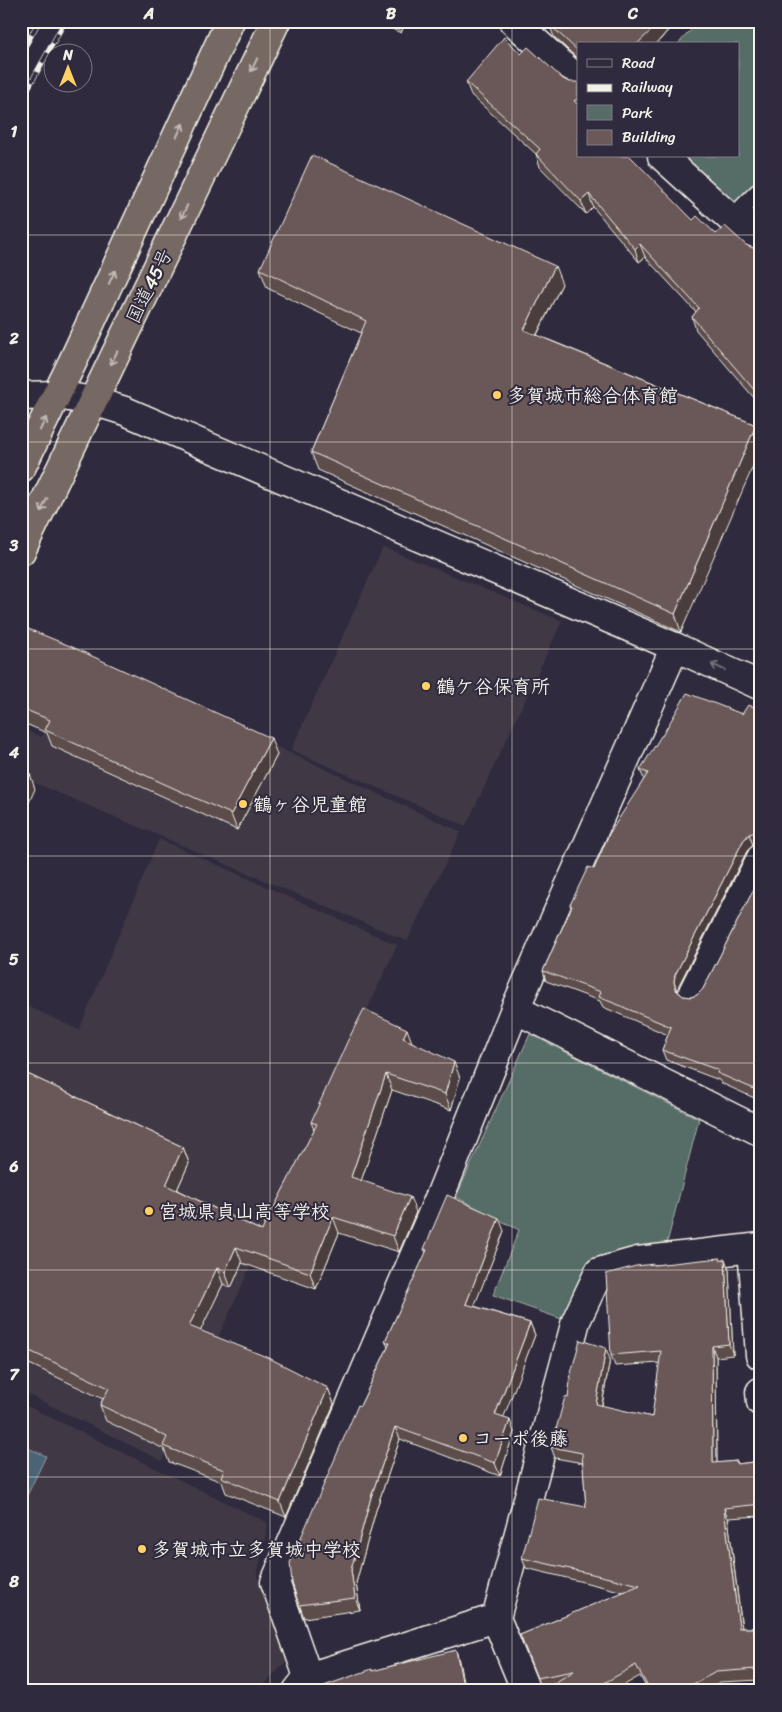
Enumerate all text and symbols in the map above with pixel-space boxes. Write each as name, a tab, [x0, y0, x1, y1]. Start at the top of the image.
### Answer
text: A	[143, 0, 154, 28]
text: B	[386, 0, 397, 28]
text: C	[627, 0, 639, 28]
north arrow	[42, 42, 92, 92]
legend	[577, 42, 740, 158]
text: N	[62, 43, 73, 68]
text: Road	[622, 50, 655, 76]
one-way arrow	[249, 57, 259, 72]
text: Railway	[622, 74, 673, 100]
text: Park	[622, 100, 653, 126]
text: 1	[11, 117, 18, 146]
one-way arrow	[176, 123, 185, 138]
text: Building	[622, 124, 676, 150]
one-way arrow	[179, 204, 188, 219]
street label: 国道45号	[117, 243, 181, 329]
one-way arrow	[107, 270, 117, 285]
text: 2	[8, 324, 19, 353]
one-way arrow	[109, 350, 118, 365]
place label: 多賀城市総合体育館	[507, 379, 678, 412]
marker: 多賀城市総合体育館	[491, 389, 503, 401]
one-way arrow	[38, 417, 48, 432]
one-way arrow	[38, 497, 48, 512]
text: 3	[9, 531, 19, 560]
one-way arrow	[711, 661, 726, 671]
place label: 鶴ケ谷保育所	[436, 670, 550, 703]
marker: 鶴ケ谷保育所	[420, 680, 432, 692]
text: 4	[8, 738, 19, 767]
place label: 鶴ヶ谷児童館	[253, 788, 367, 821]
marker: 鶴ヶ谷児童館	[237, 798, 249, 810]
text: 5	[9, 945, 19, 974]
text: 6	[8, 1152, 19, 1181]
place label: 宮城県貞山高等学校	[159, 1195, 330, 1228]
marker: 宮城県貞山高等学校	[143, 1205, 155, 1217]
text: 7	[9, 1360, 20, 1389]
place label: コーポ後藤	[473, 1422, 568, 1455]
marker: コーポ後藤	[457, 1432, 469, 1444]
place label: 多賀城市立多賀城中学校	[152, 1533, 361, 1566]
marker: 多賀城市立多賀城中学校	[136, 1543, 148, 1555]
text: 8	[8, 1567, 19, 1596]

